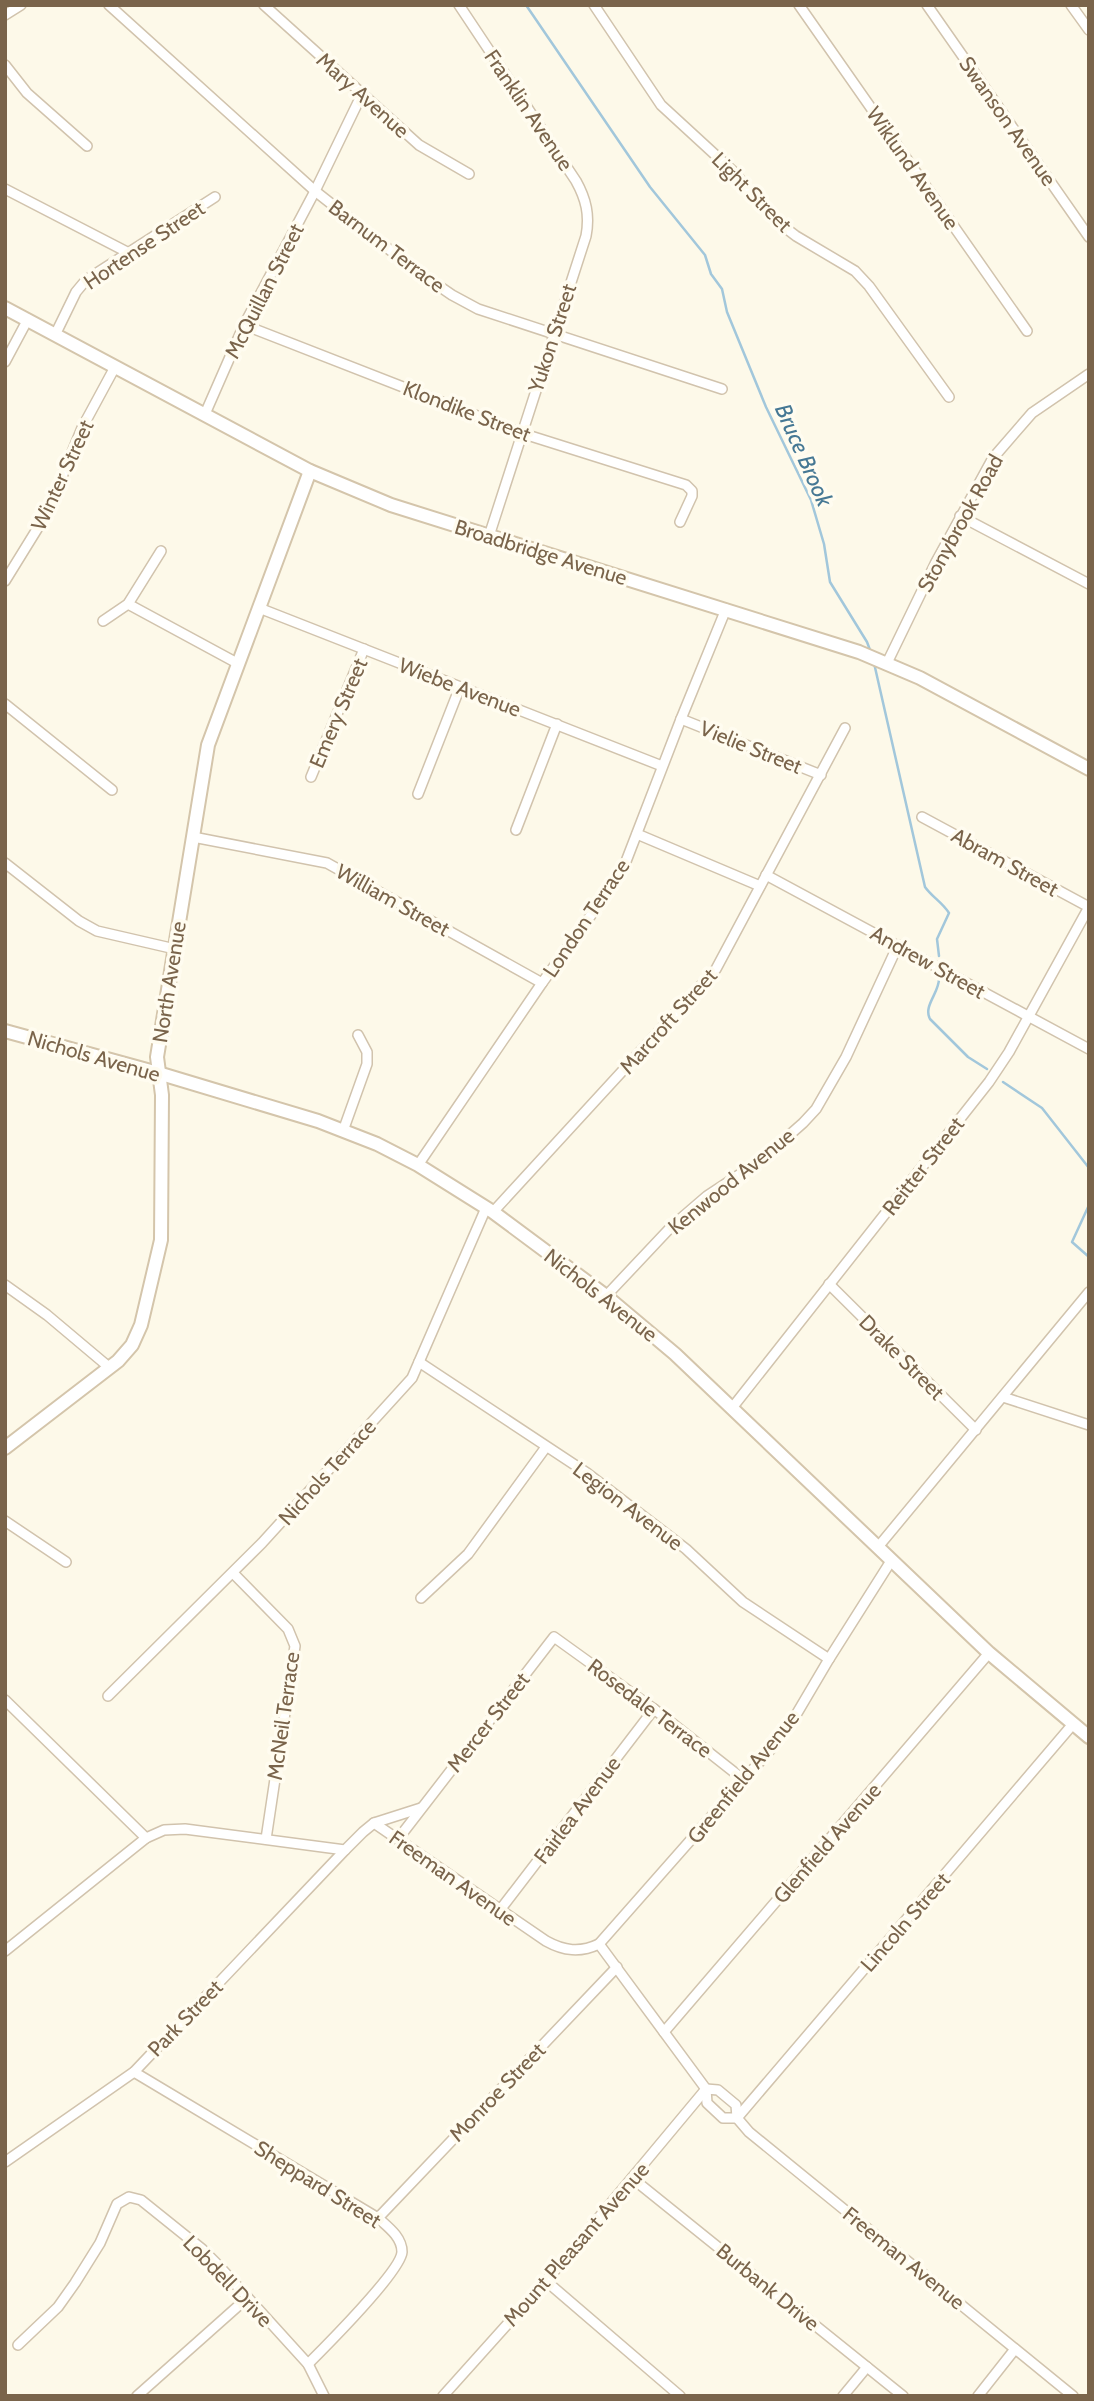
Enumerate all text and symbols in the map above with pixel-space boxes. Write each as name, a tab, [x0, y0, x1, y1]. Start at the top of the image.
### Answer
street label: Franklin Avenue	[479, 45, 579, 175]
street label: Mary Avenue	[312, 47, 414, 143]
street label: Swanson Avenue	[954, 51, 1062, 191]
street label: Wiklund Avenue	[861, 102, 965, 234]
street label: Light Street	[707, 147, 797, 237]
street label: Barnum Terrace	[324, 194, 450, 298]
street label: Hortense Street	[79, 195, 209, 295]
street label: McQuillan Street	[219, 219, 309, 363]
street label: Yukon Street	[522, 281, 581, 396]
street label: Klondike Street	[400, 375, 534, 447]
water label: Bruce Brook	[769, 399, 839, 512]
street label: Winter Street	[26, 416, 98, 534]
street label: Stonybrook Road	[912, 450, 1008, 596]
street label: Broadbridge Avenue	[452, 514, 630, 590]
street label: Wiebe Avenue	[395, 652, 525, 722]
street label: Emery Street	[304, 654, 372, 772]
street label: Vielie Street	[696, 715, 806, 779]
street label: Abram Street	[947, 822, 1063, 902]
street label: London Terrace	[537, 854, 635, 982]
street label: William Street	[332, 859, 454, 941]
street label: North Avenue	[147, 919, 191, 1044]
street label: Andrew Street	[866, 920, 990, 1004]
street label: Marcroft Street	[614, 963, 722, 1079]
street label: Nichols Avenue	[25, 1025, 163, 1087]
street label: Reitter Street	[877, 1112, 969, 1220]
street label: Kenwood Avenue	[663, 1122, 799, 1239]
street label: Nichols Avenue	[540, 1243, 663, 1347]
street label: Drake Street	[854, 1309, 950, 1405]
street label: Nichols Terrace	[273, 1414, 381, 1530]
street label: Legion Avenue	[568, 1457, 688, 1556]
street label: McNeil Terrace	[262, 1650, 304, 1782]
street label: Rosedale Terrace	[583, 1653, 717, 1763]
street label: Mercer Street	[441, 1667, 535, 1777]
street label: Greenfield Avenue	[682, 1705, 804, 1848]
street label: Fairlea Avenue	[529, 1751, 626, 1869]
street label: Glenfield Avenue	[768, 1778, 886, 1908]
street label: Freeman Avenue	[385, 1825, 522, 1931]
street label: Lincoln Street	[855, 1867, 955, 1977]
street label: Park Street	[142, 1975, 228, 2061]
street label: Monroe Street	[444, 2037, 550, 2147]
street label: Sheppard Street	[250, 2135, 386, 2233]
street label: Mount Pleasant Avenue	[498, 2157, 654, 2331]
street label: Freeman Avenue	[838, 2201, 970, 2315]
street label: Lobdell Drive	[178, 2230, 278, 2332]
street label: Burbank Drive	[712, 2238, 825, 2336]

